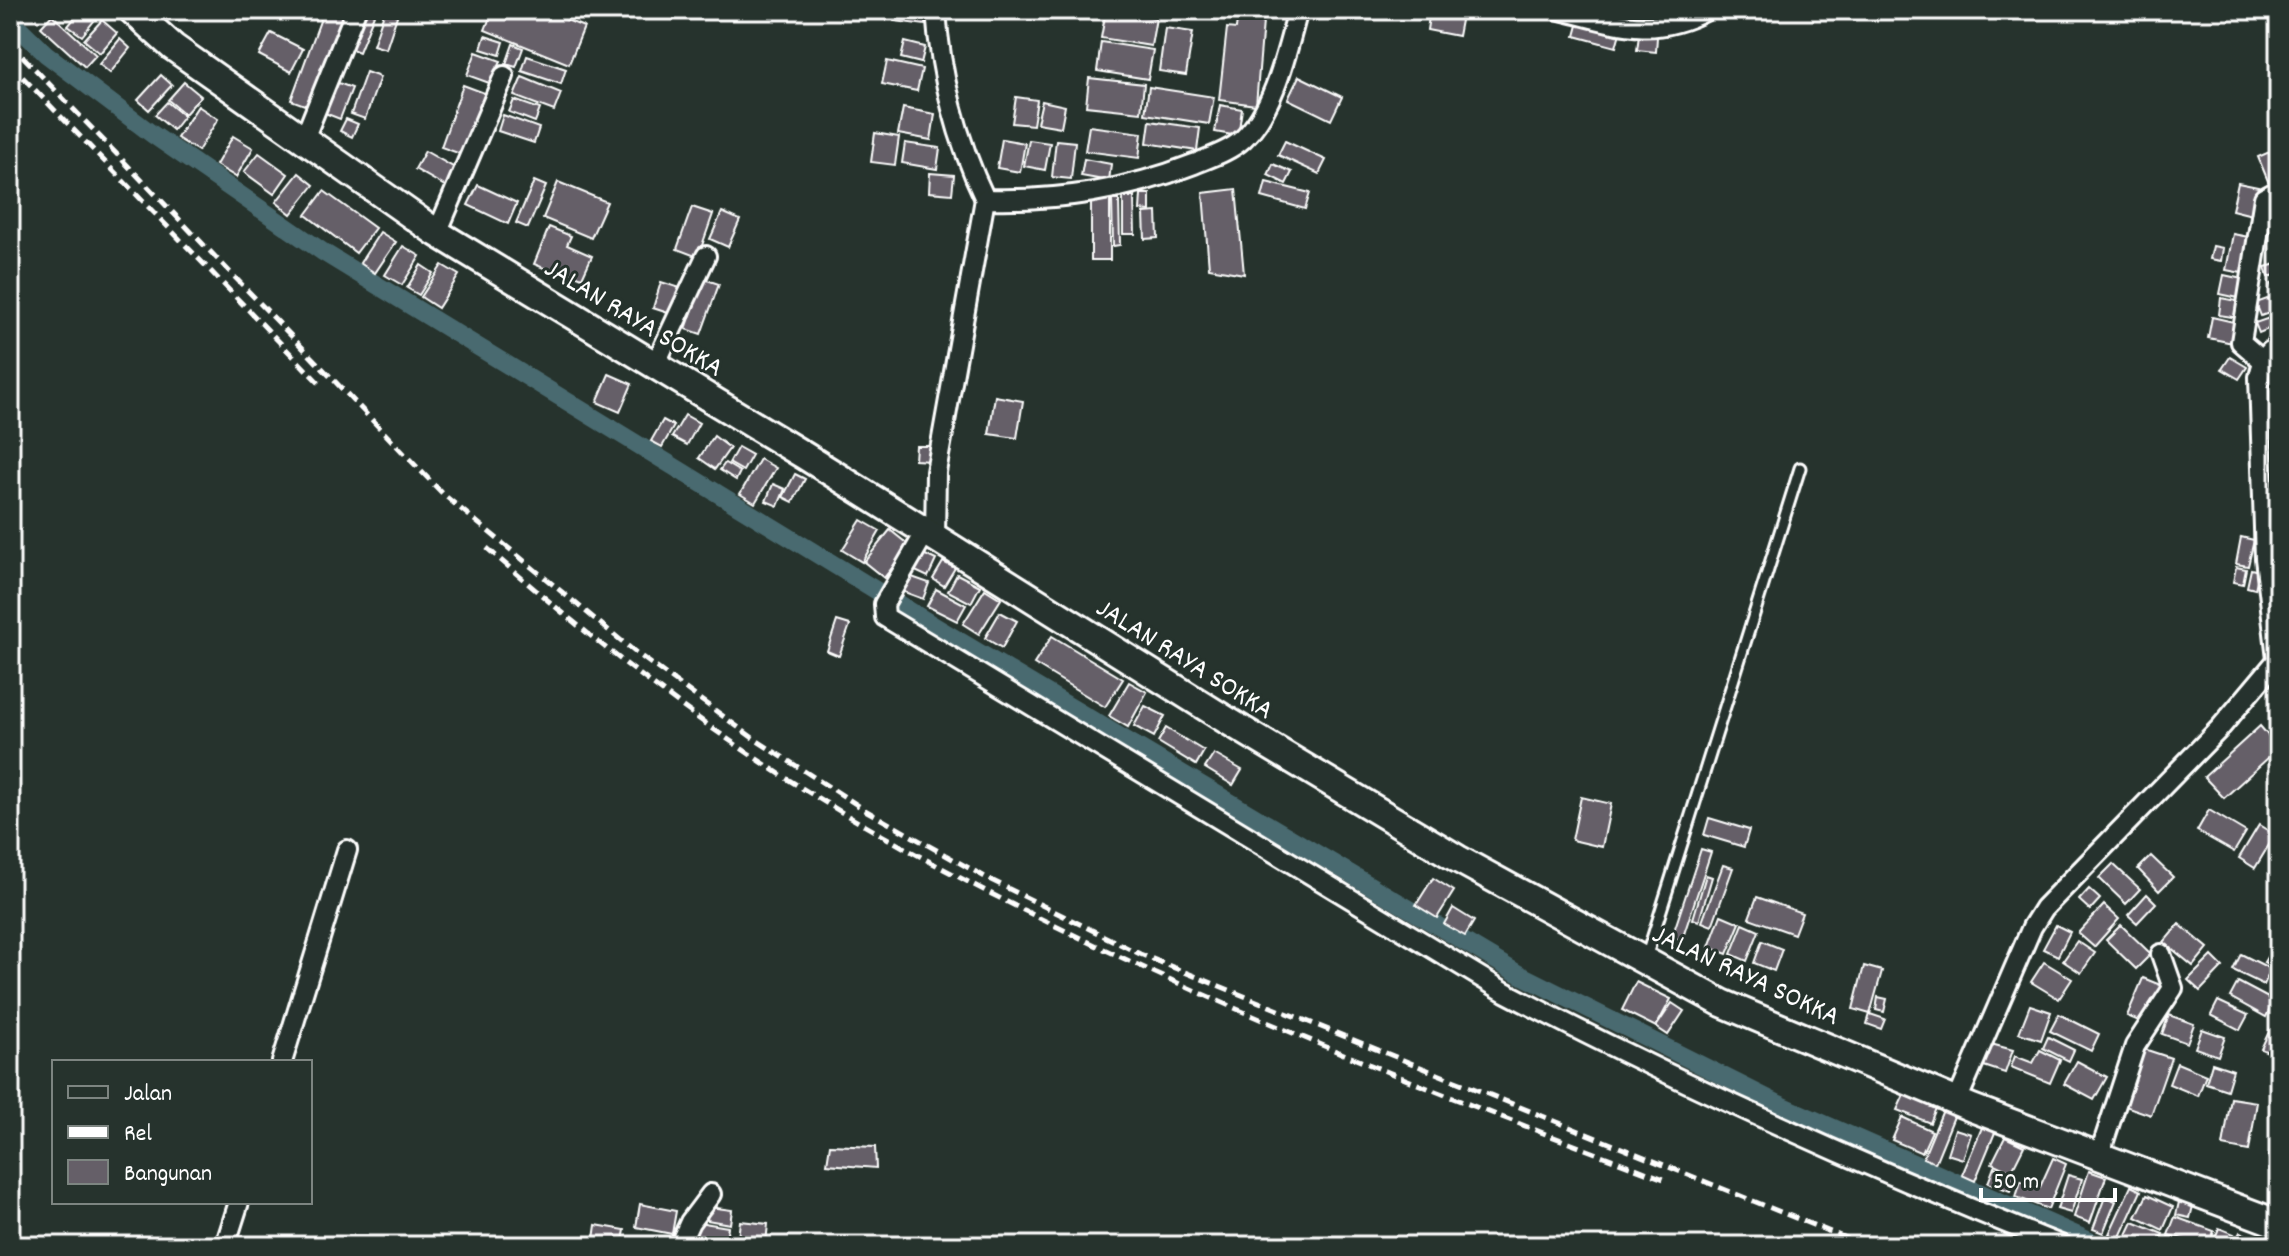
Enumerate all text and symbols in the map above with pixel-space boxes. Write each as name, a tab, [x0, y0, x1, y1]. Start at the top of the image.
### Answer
street label: JALAN RAYA SOKKA	[535, 251, 730, 390]
street label: JALAN RAYA SOKKA	[1087, 591, 1280, 732]
street label: JALAN RAYA SOKKA	[1644, 917, 1845, 1039]
legend	[52, 1060, 312, 1204]
text: Jalan	[124, 1078, 172, 1112]
text: Rel	[124, 1118, 152, 1152]
scale bar	[1981, 1152, 2115, 1202]
text: Bangunan	[124, 1158, 212, 1192]
text: 50 m	[1993, 1166, 2039, 1200]

